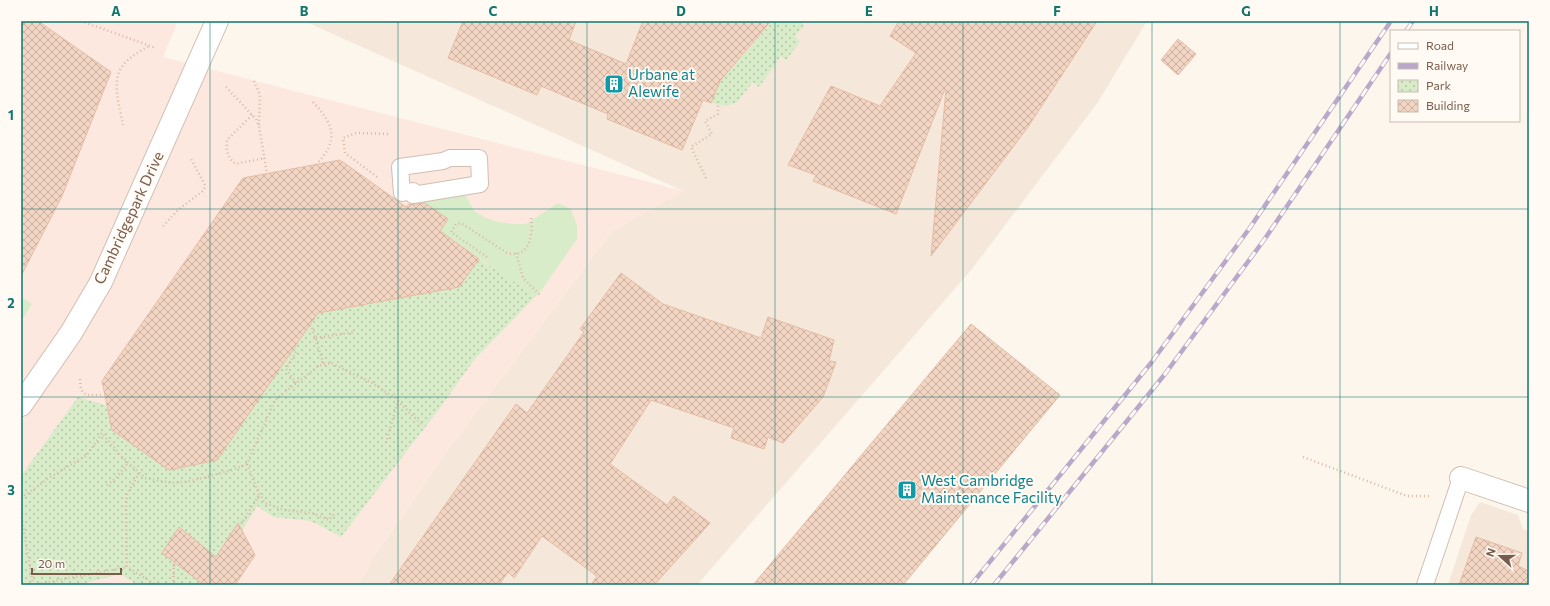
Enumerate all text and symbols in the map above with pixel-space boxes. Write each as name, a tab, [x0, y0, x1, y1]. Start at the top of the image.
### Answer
text: A	[111, 3, 121, 19]
text: B	[300, 3, 309, 19]
text: C	[489, 3, 498, 19]
text: D	[676, 3, 686, 19]
text: E	[865, 3, 873, 19]
text: F	[1053, 3, 1061, 19]
text: G	[1241, 3, 1251, 19]
text: H	[1429, 3, 1439, 19]
legend	[1390, 30, 1520, 122]
text: Road	[1426, 38, 1454, 52]
text: Railway	[1426, 58, 1468, 72]
place label: Urbane at Alewife	[628, 65, 695, 100]
building icon: Urbane at Alewife	[603, 73, 625, 95]
text: Park	[1426, 78, 1452, 92]
text: Building	[1426, 98, 1470, 112]
text: 1	[8, 107, 14, 123]
street label: Cambridgepark Drive	[89, 148, 167, 287]
text: 2	[7, 295, 15, 311]
place label: West Cambridge Maintenance Facility	[921, 471, 1062, 506]
building icon: West Cambridge Maintenance Facility	[896, 479, 918, 501]
text: 3	[7, 482, 15, 498]
north arrow	[1480, 536, 1520, 576]
text: N	[1483, 546, 1498, 558]
scale bar	[32, 550, 121, 576]
text: 20 m	[38, 556, 65, 570]

